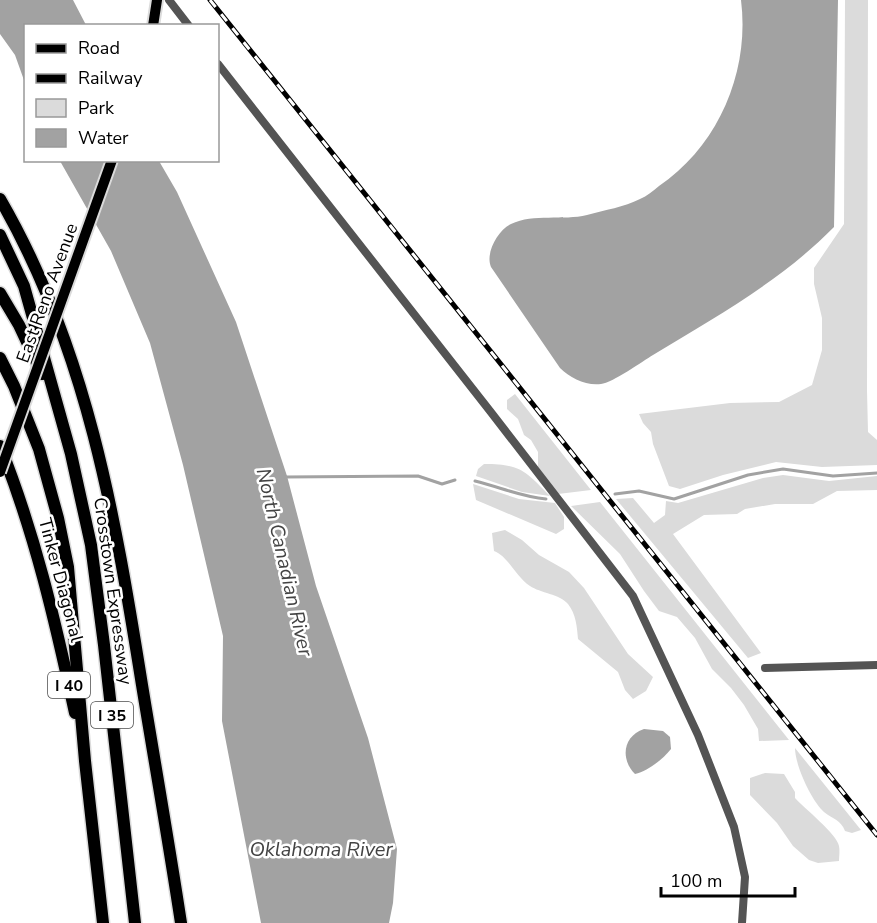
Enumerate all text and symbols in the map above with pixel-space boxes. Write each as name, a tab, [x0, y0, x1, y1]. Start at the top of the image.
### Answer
legend	[24, 24, 219, 162]
text: Road	[78, 36, 120, 60]
text: Railway	[78, 66, 143, 90]
text: Park	[78, 96, 115, 120]
text: Water	[78, 126, 129, 150]
street label: East Reno Avenue	[11, 220, 83, 366]
water label: North Canadian River	[250, 465, 319, 660]
street label: Crosstown Expressway	[88, 496, 138, 687]
street label: Tinker Diagonal	[33, 515, 89, 645]
road number: I 40	[48, 672, 90, 698]
road number: I 35	[91, 702, 133, 728]
water label: Oklahoma River	[249, 836, 393, 863]
scale bar	[661, 860, 794, 898]
text: 100 m	[670, 869, 722, 893]

